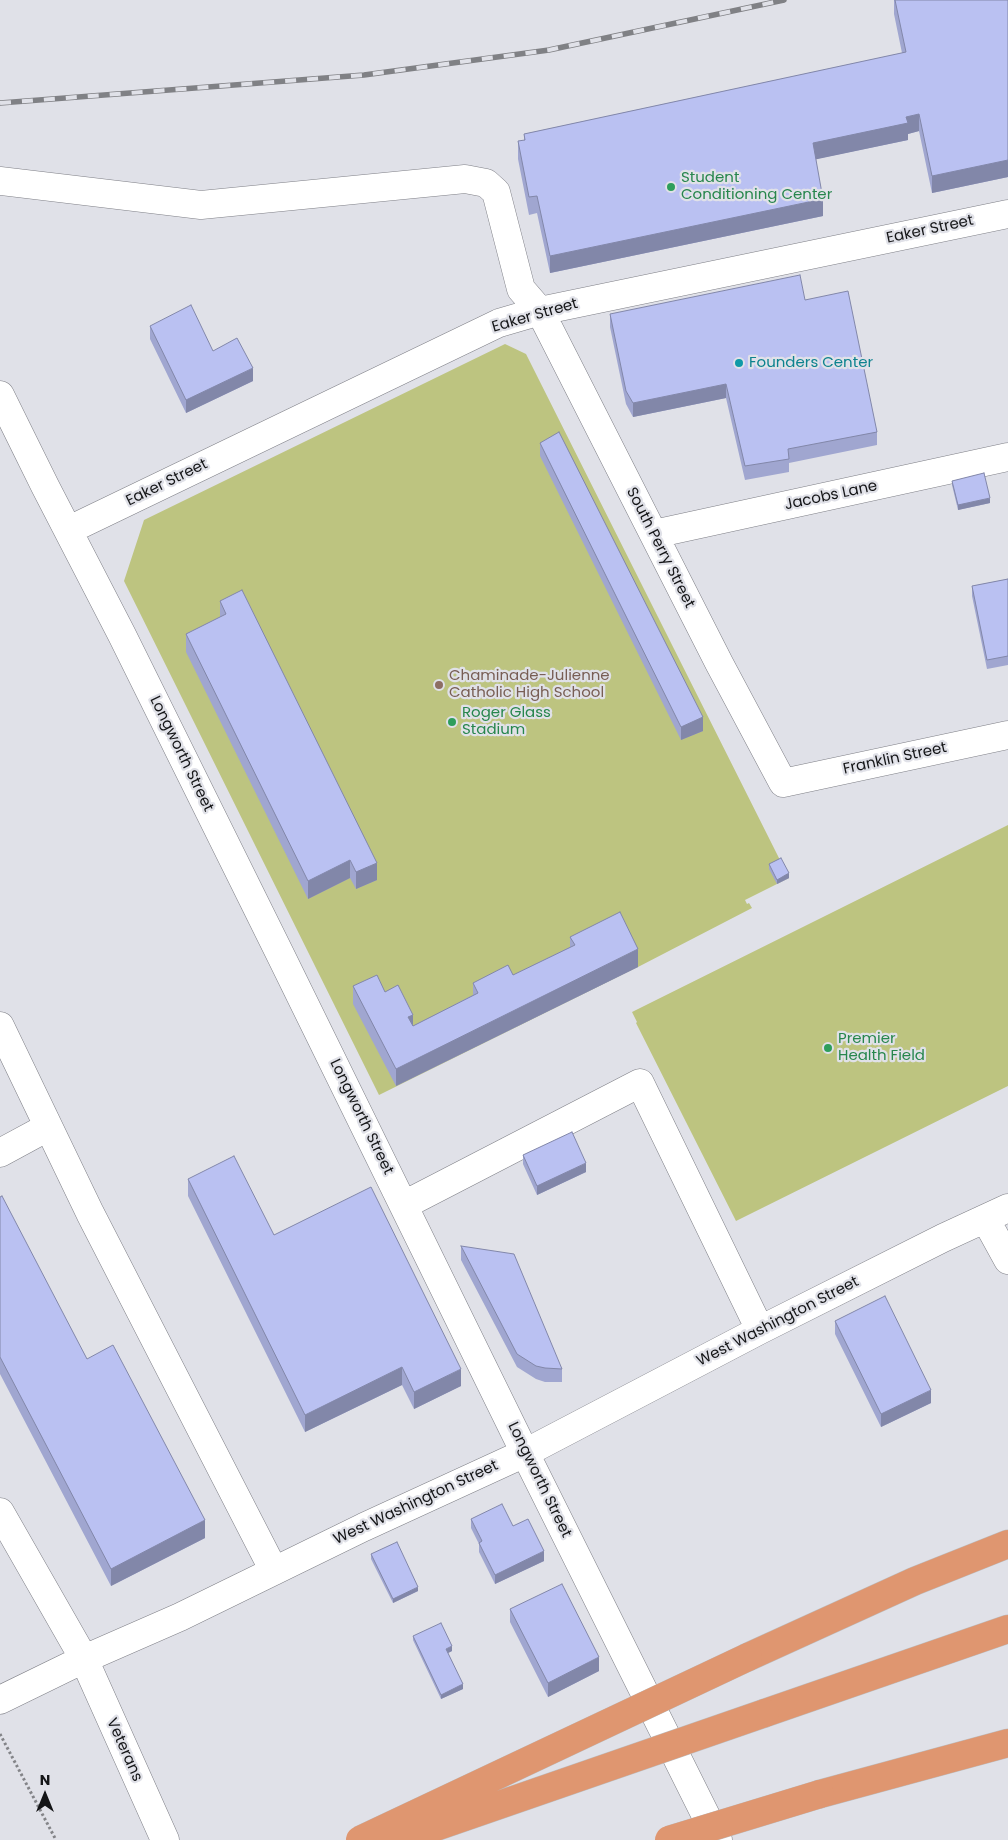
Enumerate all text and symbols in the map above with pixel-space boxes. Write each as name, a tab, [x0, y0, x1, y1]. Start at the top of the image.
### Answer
place label: Student Conditioning Center	[681, 169, 832, 204]
marker: Student Conditioning Center	[665, 181, 677, 193]
street label: Eaker Street	[885, 212, 975, 248]
street label: Eaker Street	[490, 295, 580, 337]
place label: Founders Center	[749, 354, 873, 372]
marker: Founders Center	[733, 357, 745, 369]
street label: Eaker Street	[123, 456, 211, 510]
street label: Jacobs Lane	[783, 477, 879, 515]
street label: South Perry Street	[622, 485, 698, 611]
place label: Chaminade-Julienne Catholic High School	[449, 667, 610, 702]
marker: Chaminade-Julienne Catholic High School	[433, 679, 445, 691]
street label: Longworth Street	[145, 693, 217, 815]
place label: Roger Glass Stadium	[462, 704, 551, 739]
marker: Roger Glass Stadium	[446, 716, 458, 728]
street label: Franklin Street	[842, 739, 948, 779]
place label: Premier Health Field	[838, 1030, 925, 1065]
marker: Premier Health Field	[822, 1042, 834, 1054]
street label: Longworth Street	[325, 1056, 397, 1178]
street label: West Washington Street	[694, 1273, 862, 1371]
street label: Longworth Street	[503, 1419, 575, 1541]
street label: West Washington Street	[331, 1457, 501, 1549]
street label: Veterans	[102, 1716, 146, 1784]
north arrow	[20, 1770, 70, 1820]
text: N	[40, 1770, 50, 1790]

